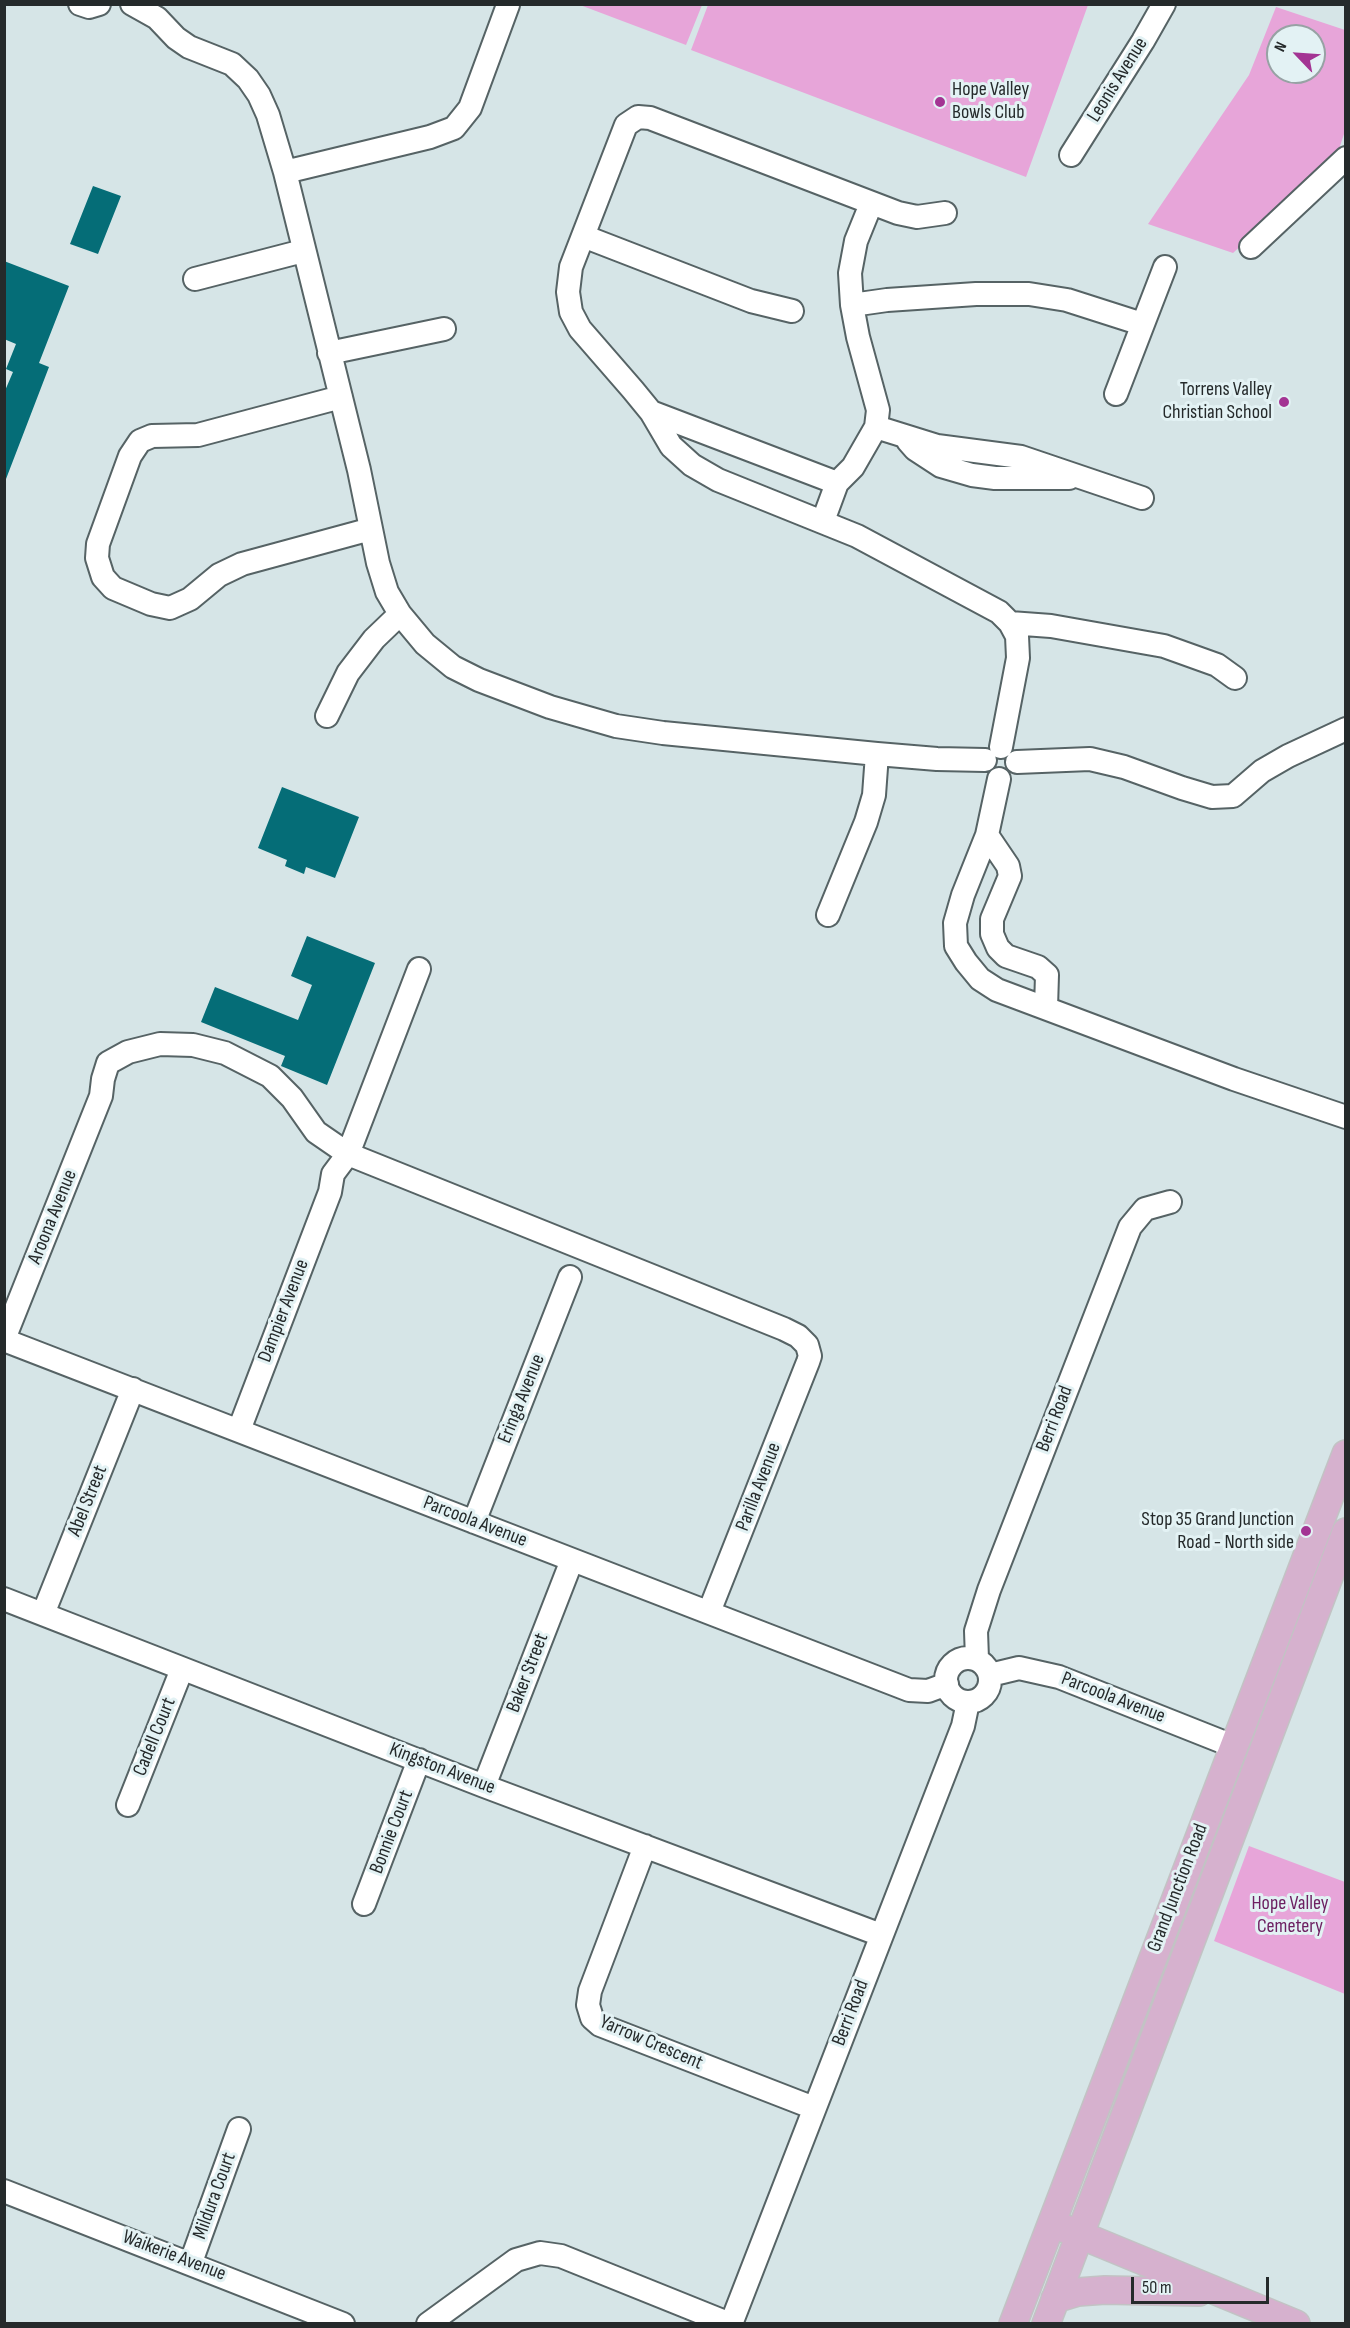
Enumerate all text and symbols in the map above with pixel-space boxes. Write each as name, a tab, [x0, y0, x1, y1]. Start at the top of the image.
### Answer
north arrow	[1266, 24, 1326, 84]
street label: Leonis Avenue	[1083, 33, 1153, 127]
text: N	[1271, 39, 1291, 55]
place label: Hope Valley Bowls Club	[952, 78, 1029, 125]
marker: Hope Valley Bowls Club	[933, 95, 947, 109]
place label: Torrens Valley Christian School	[1162, 378, 1272, 425]
marker: Torrens Valley Christian School	[1277, 395, 1291, 409]
street label: Aroona Avenue	[23, 1166, 83, 1268]
street label: Dampier Avenue	[253, 1256, 315, 1366]
street label: Eringa Avenue	[493, 1351, 551, 1447]
street label: Berri Road	[1031, 1383, 1079, 1455]
street label: Parilla Avenue	[731, 1439, 787, 1535]
street label: Abel Street	[63, 1462, 113, 1540]
street label: Parcoola Avenue	[420, 1491, 530, 1553]
place label: Stop 35 Grand Junction Road - North side	[1141, 1508, 1294, 1555]
marker: Stop 35 Grand Junction Road - North side	[1299, 1524, 1313, 1538]
street label: Baker Street	[502, 1630, 554, 1716]
street label: Parcoola Avenue	[1058, 1667, 1168, 1729]
street label: Cadell Court	[128, 1694, 182, 1780]
street label: Kingston Avenue	[386, 1738, 498, 1800]
street label: Bonnie Court	[365, 1787, 419, 1877]
street label: Grand Junction Road	[1143, 1821, 1213, 1955]
park label: Hope Valley Cemetery	[1251, 1892, 1329, 1939]
street label: Berri Road	[827, 1977, 875, 2049]
street label: Yarrow Crescent	[596, 2010, 706, 2076]
street label: Mildura Court	[188, 2149, 242, 2243]
street label: Waikerie Avenue	[119, 2225, 229, 2287]
scale bar	[1134, 2265, 1272, 2303]
text: 50 m	[1142, 2277, 1172, 2298]

